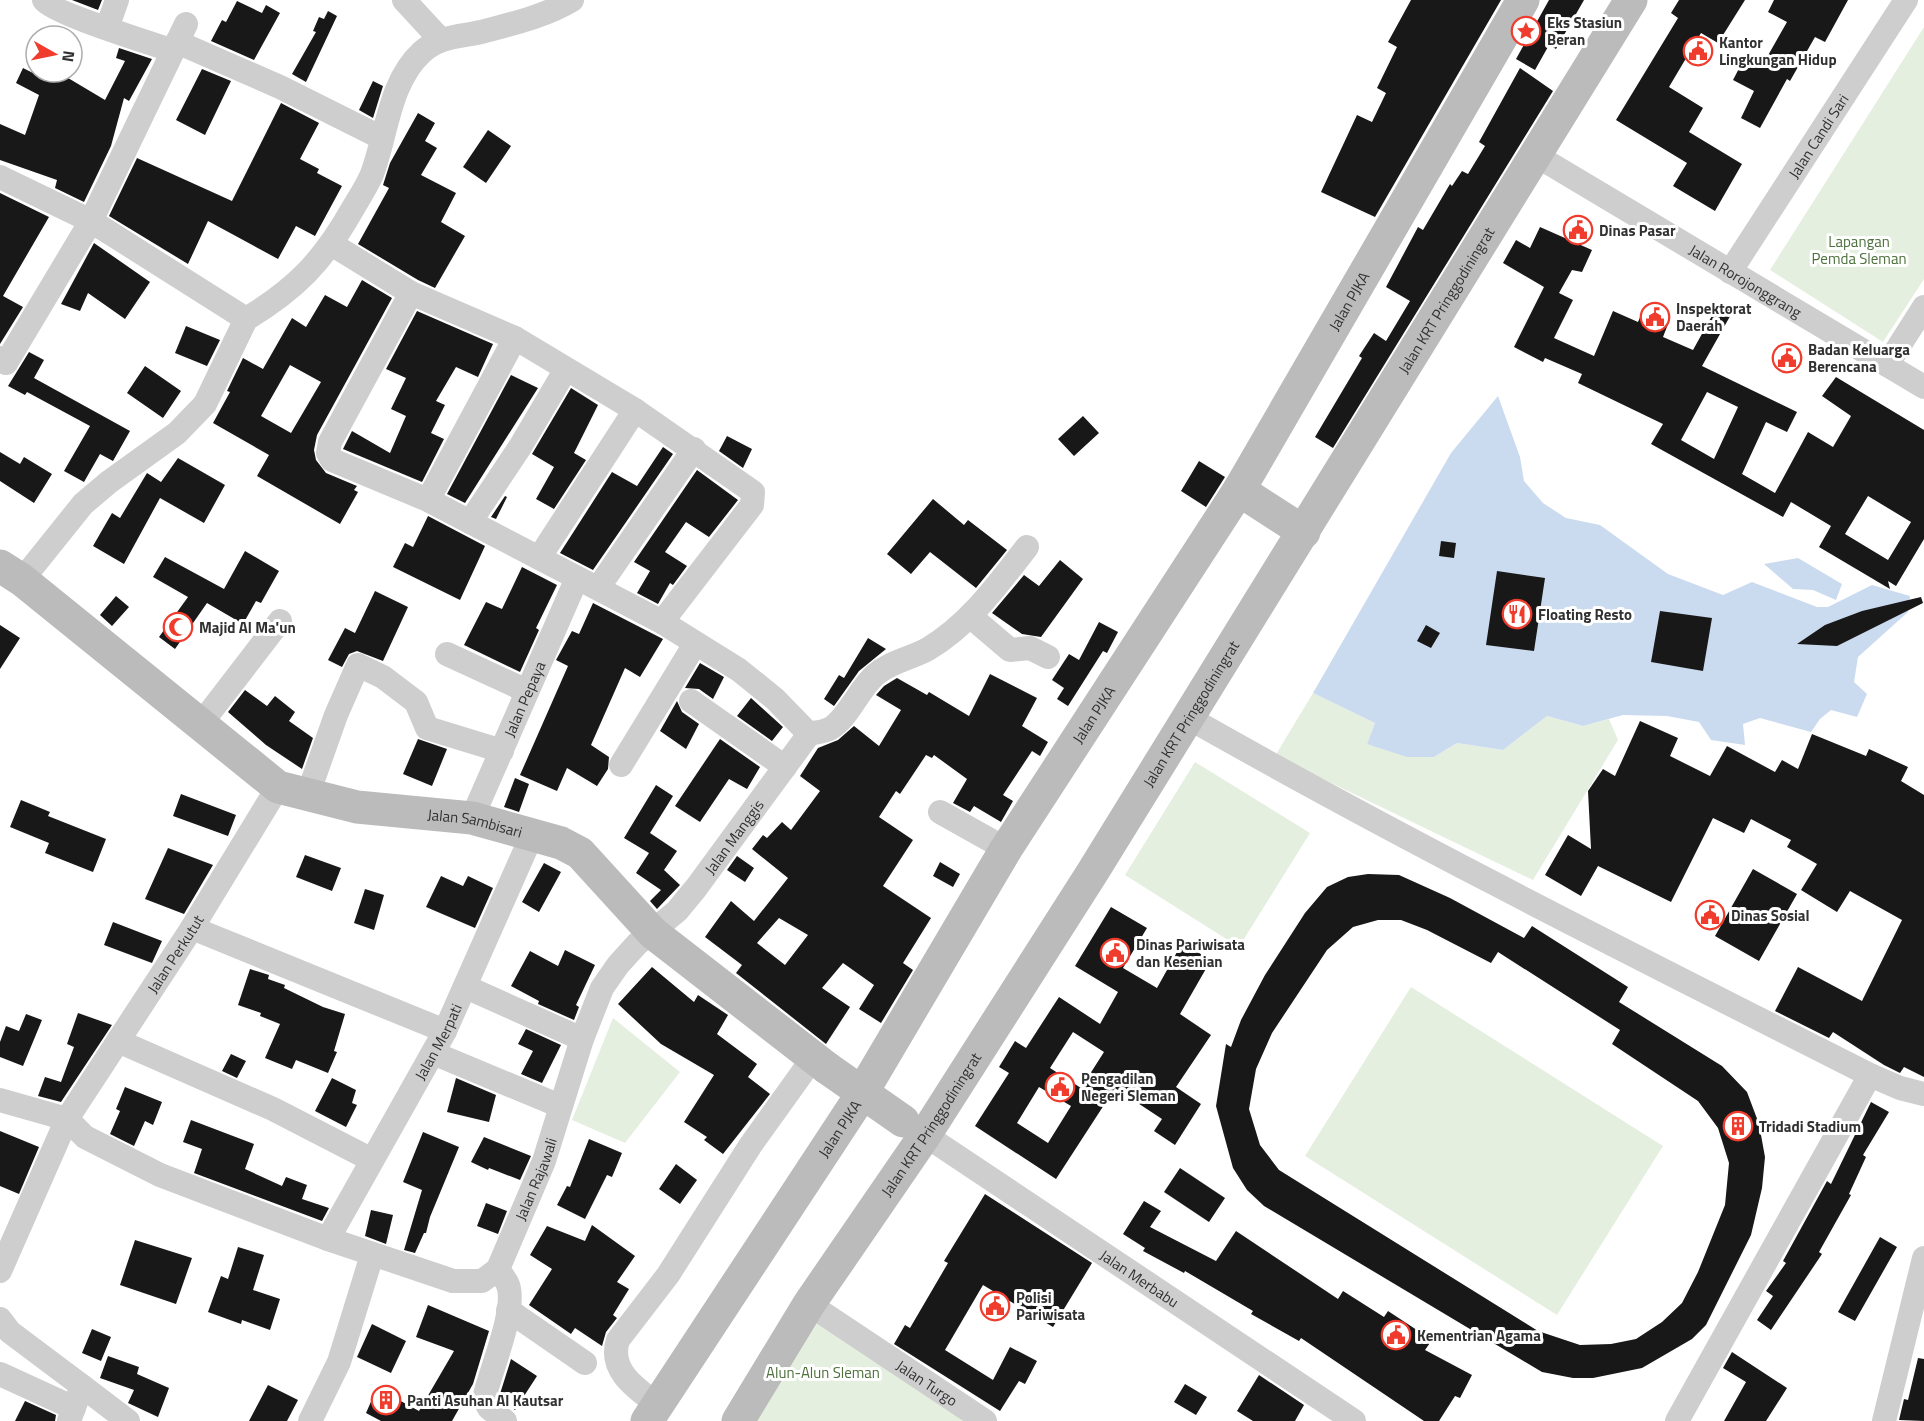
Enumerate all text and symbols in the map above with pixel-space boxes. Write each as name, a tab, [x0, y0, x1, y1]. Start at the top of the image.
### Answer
place label: Eks Stasiun Beran	[1547, 11, 1622, 51]
place icon: Eks Stasiun Beran	[1510, 15, 1542, 47]
north arrow	[24, 24, 84, 84]
place label: Kantor Lingkungan Hidup	[1719, 31, 1837, 71]
public building icon: Kantor Lingkungan Hidup	[1682, 35, 1714, 67]
text: N	[56, 49, 82, 64]
street label: Jalan Candi Sari	[1782, 89, 1854, 183]
public building icon: Dinas Pasar	[1562, 214, 1594, 246]
place label: Dinas Pasar	[1599, 219, 1676, 242]
street label: Jalan KRT Pringgodiningrat	[1392, 222, 1500, 378]
park label: Lapangan Pemda Sleman	[1812, 230, 1906, 270]
street label: Jalan Rorojonggrang	[1685, 238, 1807, 323]
street label: Jalan PJKA	[1322, 267, 1375, 335]
place label: Inspektorat Daerah	[1676, 297, 1752, 337]
public building icon: Inspektorat Daerah	[1639, 301, 1671, 333]
place label: Badan Keluarga Berencana	[1808, 338, 1910, 378]
public building icon: Badan Keluarga Berencana	[1771, 342, 1803, 374]
restaurant icon: Floating Resto	[1501, 598, 1533, 630]
place label: Floating Resto	[1538, 603, 1632, 626]
mosque icon: Majid Al Ma'un	[162, 611, 194, 643]
place label: Majid Al Ma'un	[199, 616, 296, 639]
street label: Jalan KRT Pringgodiningrat	[1137, 635, 1245, 791]
street label: Jalan Pepaya	[497, 657, 551, 740]
street label: Jalan PJKA	[1066, 681, 1121, 748]
street label: Jalan Manggis	[698, 794, 769, 879]
street label: Jalan Sambisari	[426, 802, 525, 843]
public building icon: Dinas Sosial	[1694, 899, 1726, 931]
place label: Dinas Sosial	[1731, 904, 1810, 927]
street label: Jalan Perkutut	[141, 910, 209, 998]
place label: Dinas Pariwisata dan Kesenian	[1136, 933, 1245, 973]
public building icon: Dinas Pariwisata dan Kesenian	[1099, 937, 1131, 969]
street label: Jalan Merpati	[408, 1000, 467, 1084]
street label: Jalan KRT Pringgodiningrat	[875, 1047, 987, 1201]
place label: Pengadilan Negeri Sleman	[1081, 1067, 1176, 1107]
public building icon: Pengadilan Negeri Sleman	[1044, 1071, 1076, 1103]
street label: Jalan PJKA	[812, 1095, 867, 1162]
building icon: Tridadi Stadium	[1722, 1110, 1754, 1142]
place label: Tridadi Stadium	[1759, 1115, 1861, 1138]
street label: Jalan Rajawali	[509, 1135, 562, 1224]
street label: Jalan Merbabu	[1096, 1243, 1184, 1313]
place label: Polisi Pariwisata	[1016, 1286, 1086, 1326]
public building icon: Polisi Pariwisata	[979, 1290, 1011, 1322]
public building icon: Kementrian Agama	[1380, 1319, 1412, 1351]
place label: Kementrian Agama	[1417, 1324, 1541, 1347]
street label: Jalan Turgo	[892, 1354, 963, 1411]
park label: Alun-Alun Sleman	[766, 1361, 880, 1384]
building icon: Panti Asuhan Al Kautsar	[370, 1384, 402, 1416]
place label: Panti Asuhan Al Kautsar	[407, 1389, 564, 1412]

